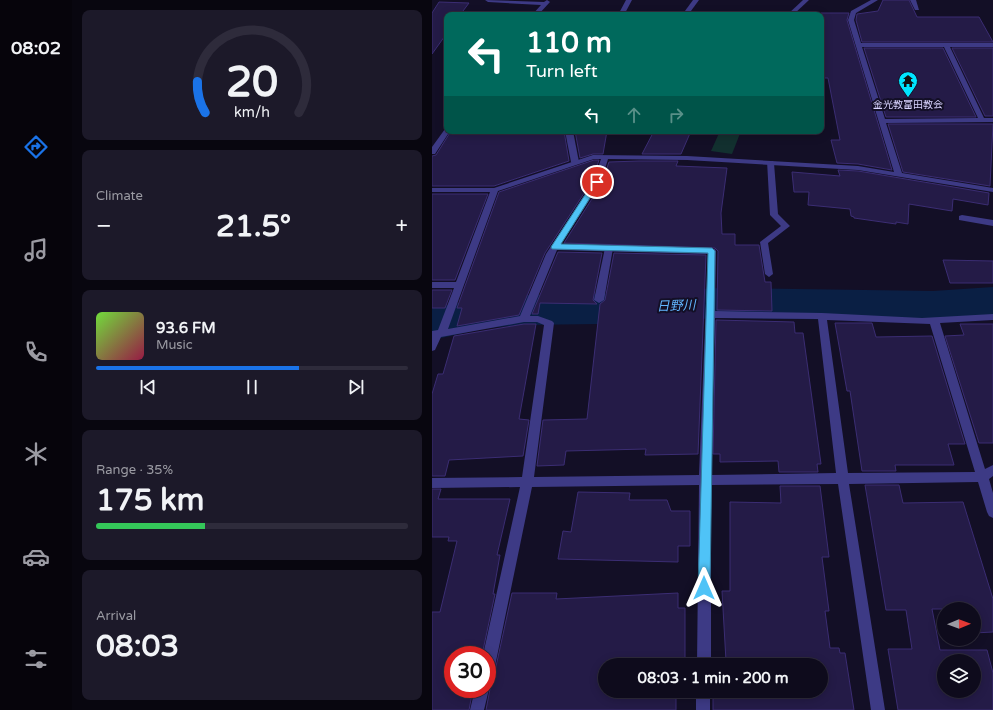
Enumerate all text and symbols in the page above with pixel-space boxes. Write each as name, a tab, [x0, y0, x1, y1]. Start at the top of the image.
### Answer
text: 110 m	[526, 26, 612, 60]
icon: left	[460, 28, 512, 80]
text: 08:02	[11, 37, 61, 59]
text: 20	[226, 58, 278, 108]
text: Turn left	[526, 60, 598, 82]
temple icon: 金光教富田教会	[897, 70, 919, 98]
place label: 金光教富田教会	[873, 99, 943, 111]
text: km/h	[234, 104, 270, 121]
icon: left	[581, 104, 603, 126]
icon: ahead	[623, 104, 645, 126]
icon: right	[665, 104, 687, 126]
icon: directions	[22, 133, 50, 161]
pin	[580, 165, 614, 199]
icon: arrive	[586, 171, 608, 193]
text: Climate	[96, 188, 143, 204]
text: 21.5°	[216, 208, 291, 245]
text: −	[96, 213, 112, 239]
text: +	[396, 213, 408, 239]
icon: music	[22, 236, 50, 264]
water label: 日野川	[656, 297, 698, 315]
text: 93.6 FM	[156, 319, 216, 337]
text: Music	[156, 337, 193, 353]
icon: phone	[22, 338, 50, 366]
icon: previous	[137, 376, 159, 398]
icon: pause	[241, 376, 263, 398]
icon: next	[345, 376, 367, 398]
icon: climate	[22, 440, 50, 468]
text: Range · 35%	[96, 462, 173, 478]
text: 175 km	[96, 482, 204, 519]
icon: car	[22, 543, 50, 571]
position arrow	[683, 567, 725, 609]
north arrow	[937, 602, 981, 646]
map controls	[937, 602, 981, 698]
text: Arrival	[96, 608, 136, 624]
text: 08:03	[96, 628, 179, 665]
icon: filters	[22, 645, 50, 673]
speed limit sign: 30	[444, 646, 496, 698]
button: layers	[937, 654, 981, 698]
text: 08:03 · 1 min · 200 m	[638, 669, 788, 687]

